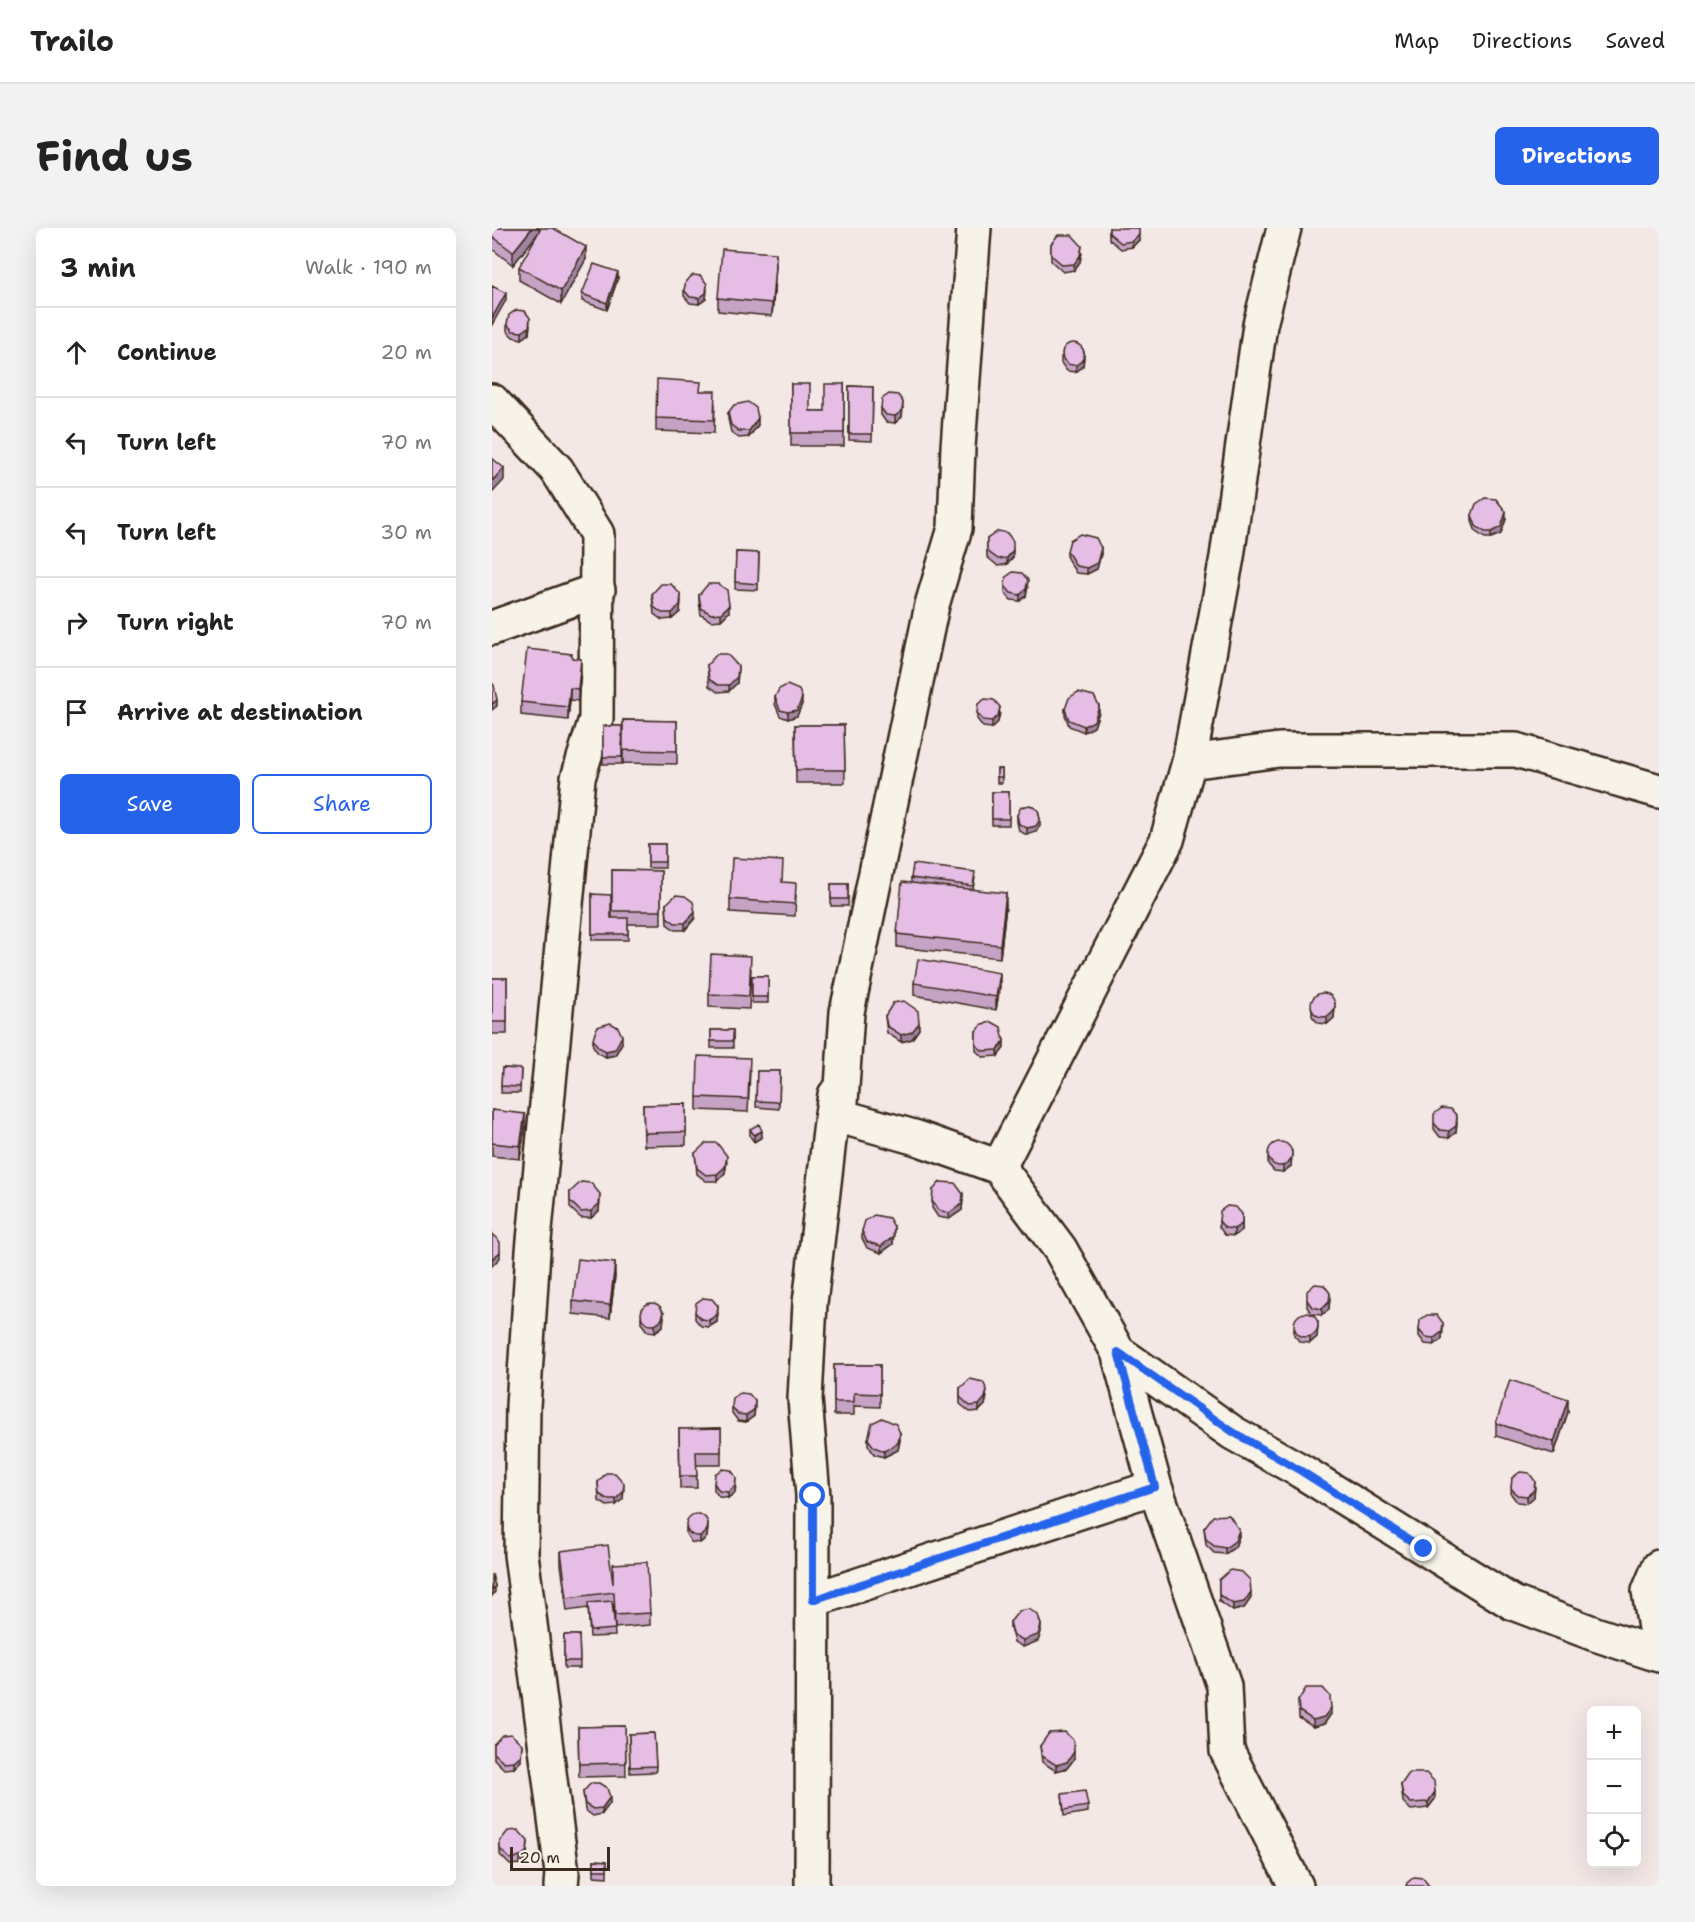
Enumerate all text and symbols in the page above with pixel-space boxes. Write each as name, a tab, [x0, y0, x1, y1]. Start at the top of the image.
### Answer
text: Trailo	[30, 22, 114, 60]
text: Map	[1394, 27, 1439, 55]
text: Directions	[1472, 27, 1572, 55]
text: Saved	[1605, 27, 1665, 55]
button: Directions	[1495, 127, 1659, 185]
text: Find us	[36, 128, 193, 184]
text: 3 min	[60, 250, 136, 285]
text: Walk · 190 m	[305, 254, 432, 280]
icon: ahead	[60, 336, 93, 369]
text: Continue	[117, 338, 217, 367]
text: 20 m	[381, 339, 432, 365]
icon: left	[60, 426, 93, 459]
text: Turn left	[117, 428, 216, 457]
text: 70 m	[380, 429, 432, 455]
icon: left	[60, 516, 93, 549]
text: Turn left	[117, 518, 216, 547]
text: 30 m	[380, 519, 432, 545]
icon: right	[60, 606, 93, 639]
text: Turn right	[117, 608, 234, 637]
text: 70 m	[380, 609, 432, 635]
icon: arrive	[60, 696, 93, 729]
text: Arrive at destination	[117, 698, 363, 727]
button: Save	[60, 774, 240, 834]
button: Share	[252, 774, 432, 834]
route start	[799, 1482, 825, 1508]
route end	[1410, 1535, 1436, 1561]
map controls	[1587, 1706, 1641, 1868]
button: +	[1587, 1706, 1641, 1760]
button: −	[1587, 1760, 1641, 1814]
button: locate	[1587, 1814, 1641, 1868]
scale bar	[510, 1844, 610, 1872]
text: 20 m	[519, 1847, 560, 1868]

